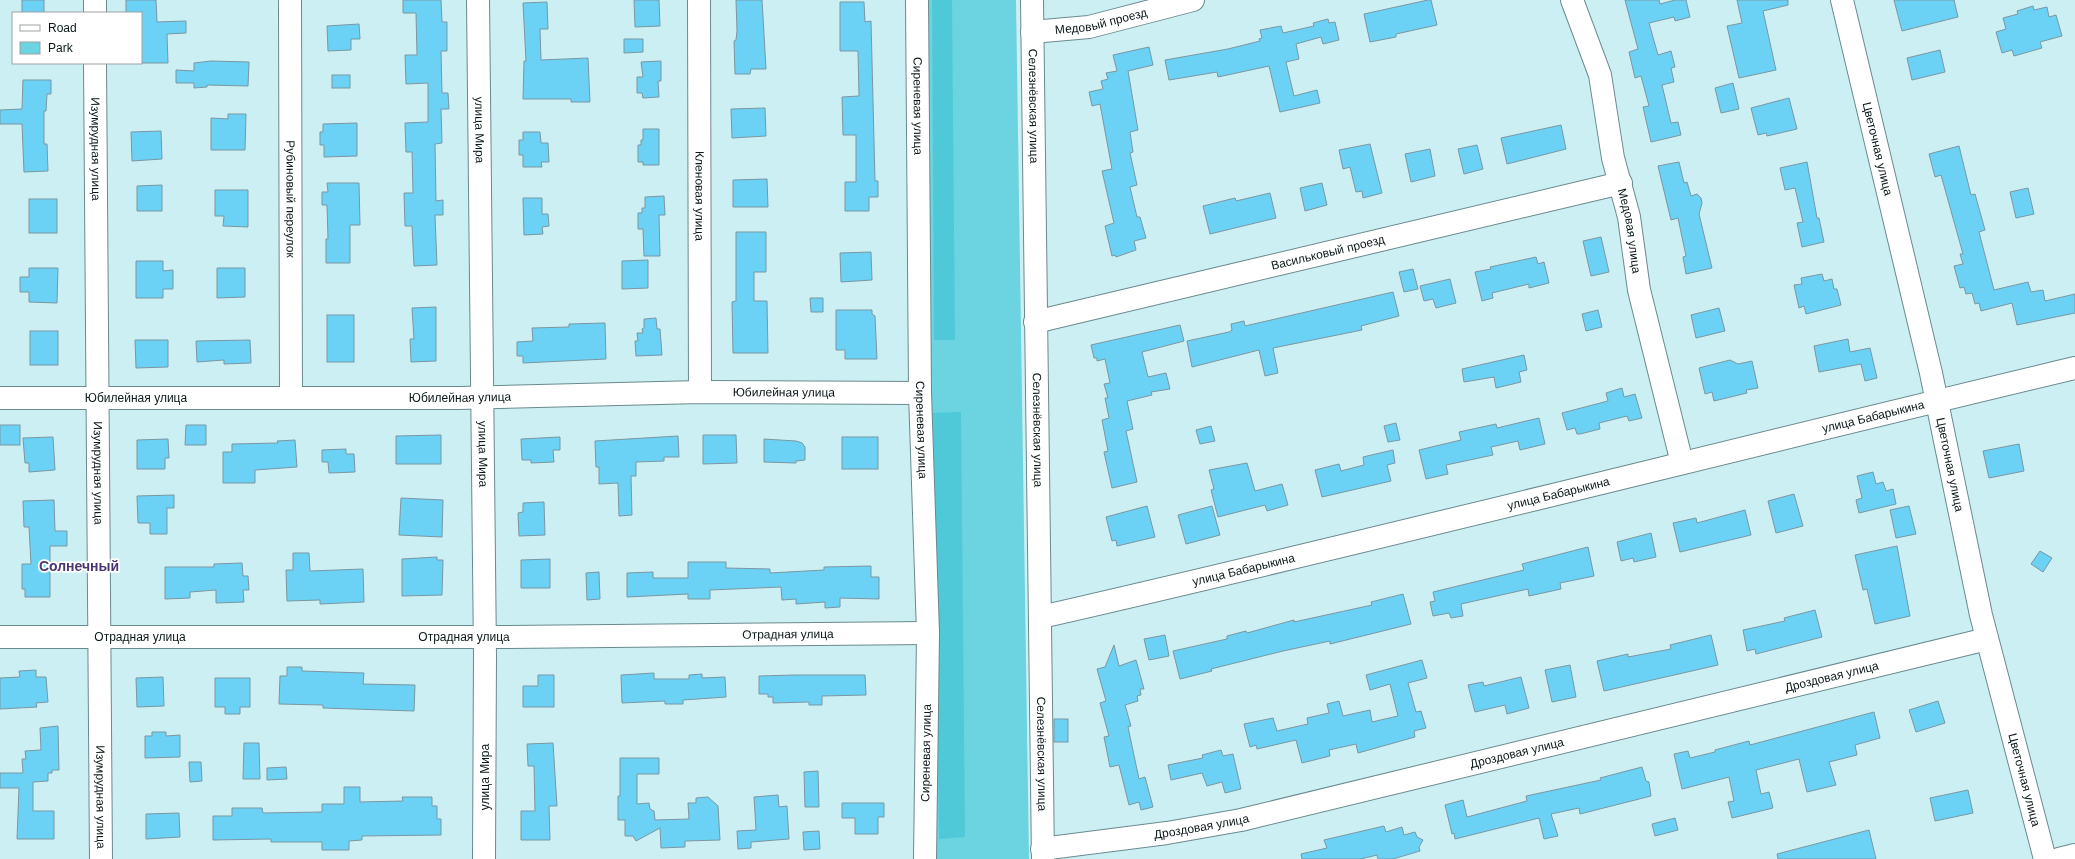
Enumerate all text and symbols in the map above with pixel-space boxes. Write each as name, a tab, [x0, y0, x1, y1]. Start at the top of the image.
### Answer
street label: Медовый проезд	[1054, 5, 1149, 37]
legend	[12, 12, 142, 64]
text: Road	[48, 21, 77, 35]
text: Park	[48, 41, 74, 55]
street label: Селезнёвская улица	[1026, 49, 1041, 164]
street label: Сиреневая улица	[910, 57, 925, 155]
street label: Изумрудная улица	[88, 97, 103, 201]
street label: улица Мира	[472, 97, 487, 164]
street label: Цветочная улица	[1860, 101, 1895, 197]
street label: Рубиновый переулок	[283, 140, 298, 258]
street label: Кленовая улица	[692, 151, 707, 241]
street label: Медовая улица	[1615, 187, 1644, 275]
street label: Васильковый проезд	[1270, 232, 1386, 273]
street label: Селезнёвская улица	[1030, 373, 1045, 488]
street label: Сиреневая улица	[913, 381, 930, 479]
street label: Юбилейная улица	[733, 385, 835, 400]
street label: Юбилейная улица	[409, 390, 512, 405]
street label: Юбилейная улица	[85, 391, 187, 405]
street label: улица Бабарыкина	[1821, 397, 1926, 436]
street label: Цветочная улица	[1933, 416, 1967, 513]
street label: Изумрудная улица	[91, 421, 105, 525]
street label: улица Мира	[475, 421, 490, 488]
street label: улица Бабарыкина	[1506, 474, 1611, 513]
street label: улица Бабарыкина	[1191, 551, 1296, 589]
district label: Солнечный	[39, 558, 119, 574]
street label: Отрадная улица	[742, 627, 834, 642]
street label: Отрадная улица	[94, 630, 186, 644]
street label: Отрадная улица	[418, 630, 510, 644]
street label: Дроздовая улица	[1783, 658, 1880, 695]
street label: Селезнёвская улица	[1034, 697, 1049, 812]
street label: Сиреневая улица	[918, 704, 934, 802]
street label: Цветочная улица	[2005, 732, 2043, 828]
street label: Дроздовая улица	[1468, 735, 1566, 771]
street label: улица Мира	[478, 743, 492, 810]
street label: Изумрудная улица	[93, 745, 108, 849]
street label: Дроздовая улица	[1153, 811, 1251, 842]

